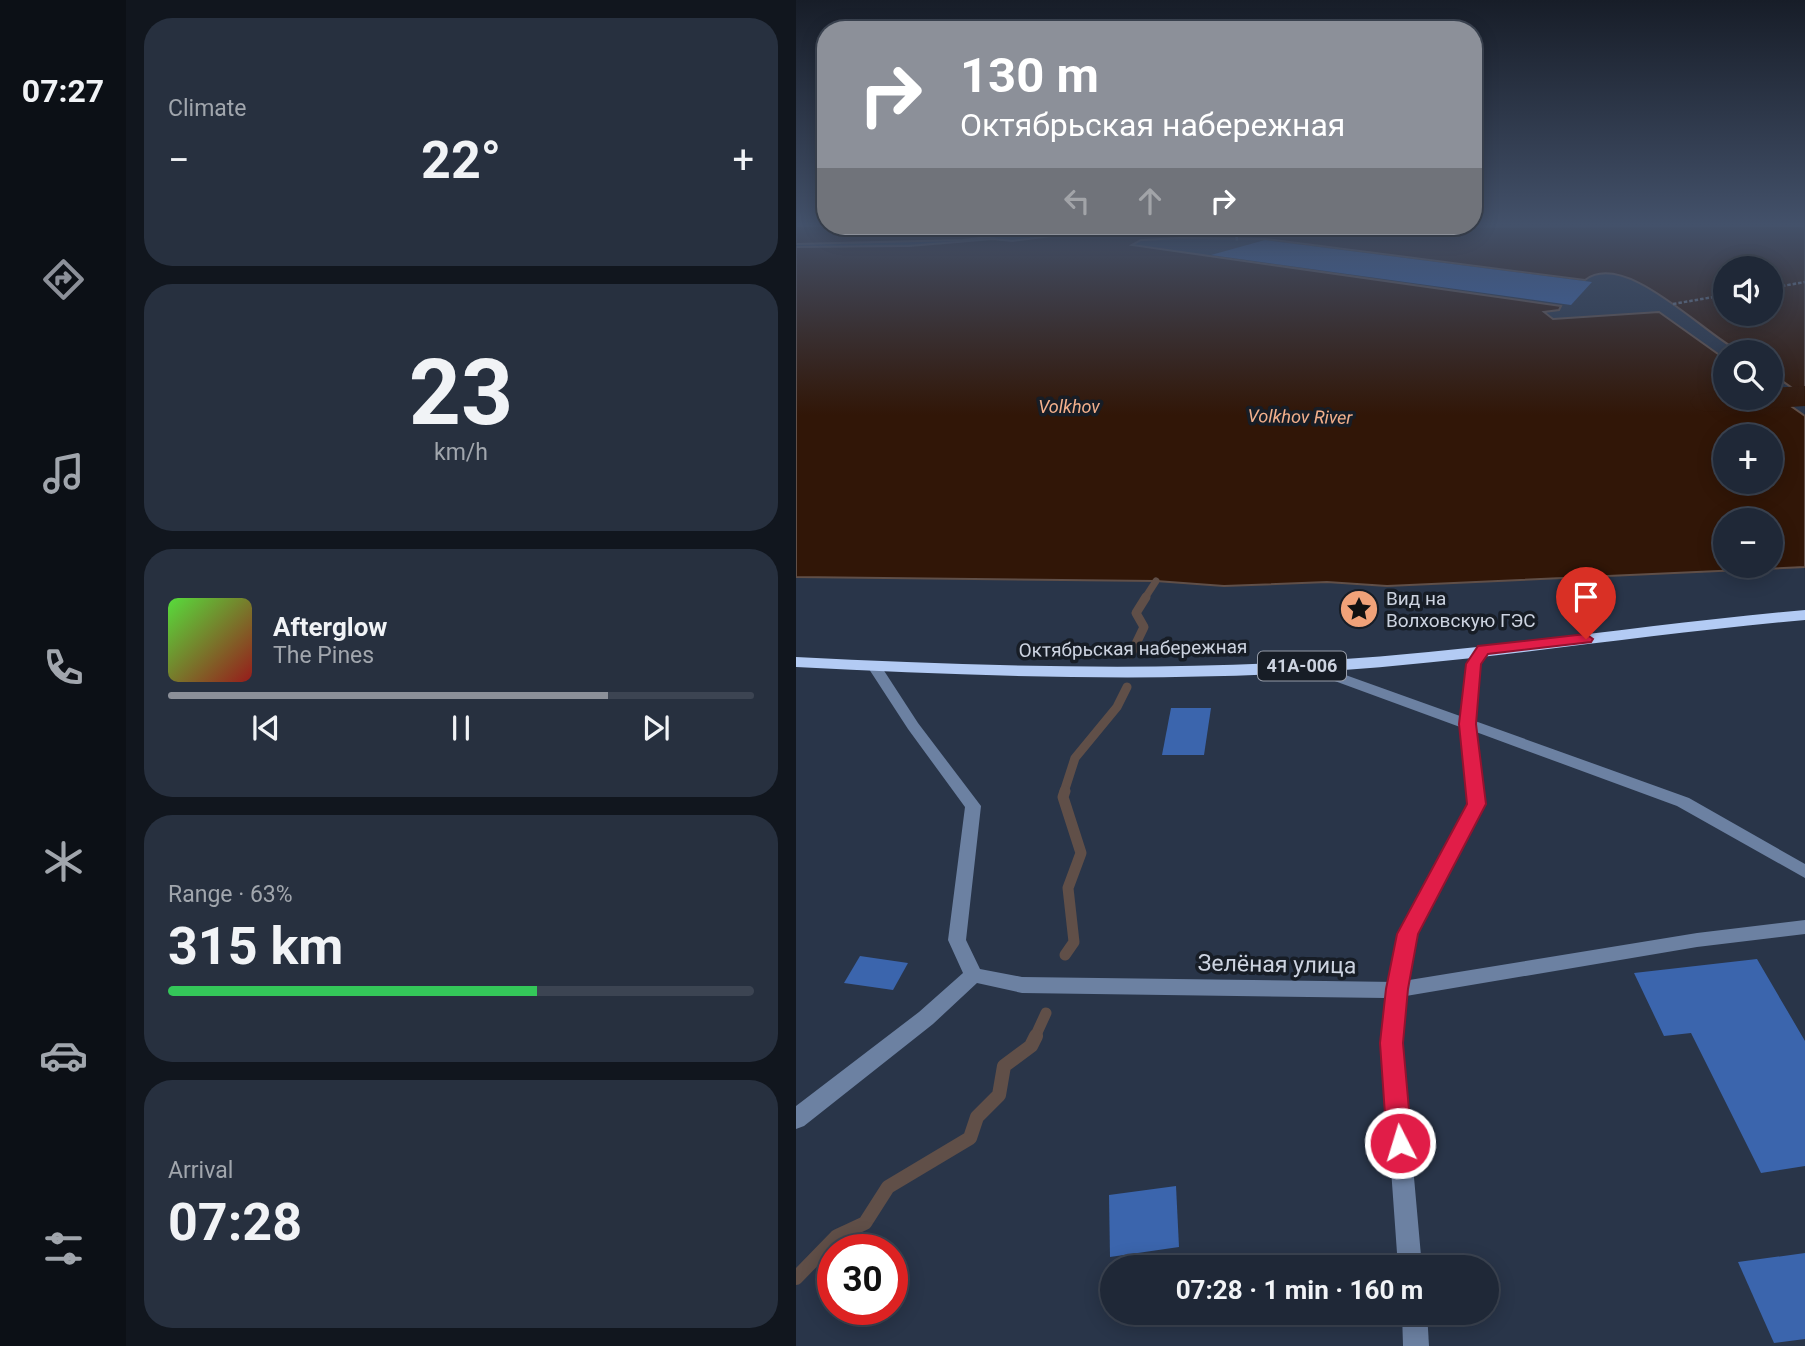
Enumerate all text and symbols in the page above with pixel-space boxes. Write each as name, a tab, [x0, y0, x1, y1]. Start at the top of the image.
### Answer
text: 130 m	[960, 47, 1099, 104]
icon: right	[845, 49, 936, 140]
text: 07:27	[22, 72, 104, 110]
text: Climate	[168, 95, 247, 122]
text: Октябрьская набережная	[960, 106, 1345, 144]
text: 22°	[421, 130, 501, 191]
text: −	[168, 138, 190, 182]
text: +	[732, 138, 754, 182]
icon: left	[1058, 182, 1096, 220]
icon: ahead	[1131, 182, 1169, 220]
icon: right	[1204, 182, 1242, 220]
icon: directions	[39, 255, 88, 304]
map controls	[1713, 256, 1783, 578]
button: sound	[1713, 256, 1783, 326]
text: 23	[409, 340, 513, 446]
button: search	[1713, 340, 1783, 410]
water label: Volkhov	[1038, 396, 1100, 417]
water label: Volkhov River	[1248, 405, 1354, 428]
button: +	[1713, 424, 1783, 494]
text: km/h	[434, 439, 488, 466]
icon: music	[39, 449, 88, 498]
button: −	[1713, 508, 1783, 578]
pin	[1556, 567, 1616, 639]
icon: arrive	[1567, 578, 1605, 616]
place label: Вид на Волховскую ГЭС	[1386, 587, 1536, 632]
place icon: Вид на Волховскую ГЭС	[1338, 588, 1380, 630]
text: Afterglow	[273, 612, 387, 642]
street label: Октябрьская набережная	[1018, 635, 1248, 662]
text: The Pines	[273, 642, 374, 669]
icon: phone	[39, 643, 88, 692]
road number: 41А-006	[1258, 652, 1346, 680]
icon: previous	[247, 709, 285, 747]
icon: pause	[442, 709, 480, 747]
icon: next	[637, 709, 675, 747]
icon: climate	[39, 837, 88, 886]
text: Range · 63%	[168, 881, 293, 908]
text: 315 km	[168, 916, 343, 977]
street label: Зелёная улица	[1197, 950, 1357, 979]
icon: car	[39, 1031, 88, 1080]
position arrow	[1363, 1106, 1437, 1180]
text: Arrival	[168, 1157, 233, 1184]
text: 07:28	[168, 1192, 302, 1253]
icon: filters	[39, 1224, 88, 1273]
speed limit sign: 30	[817, 1234, 908, 1325]
text: 07:28 · 1 min · 160 m	[1176, 1275, 1423, 1305]

